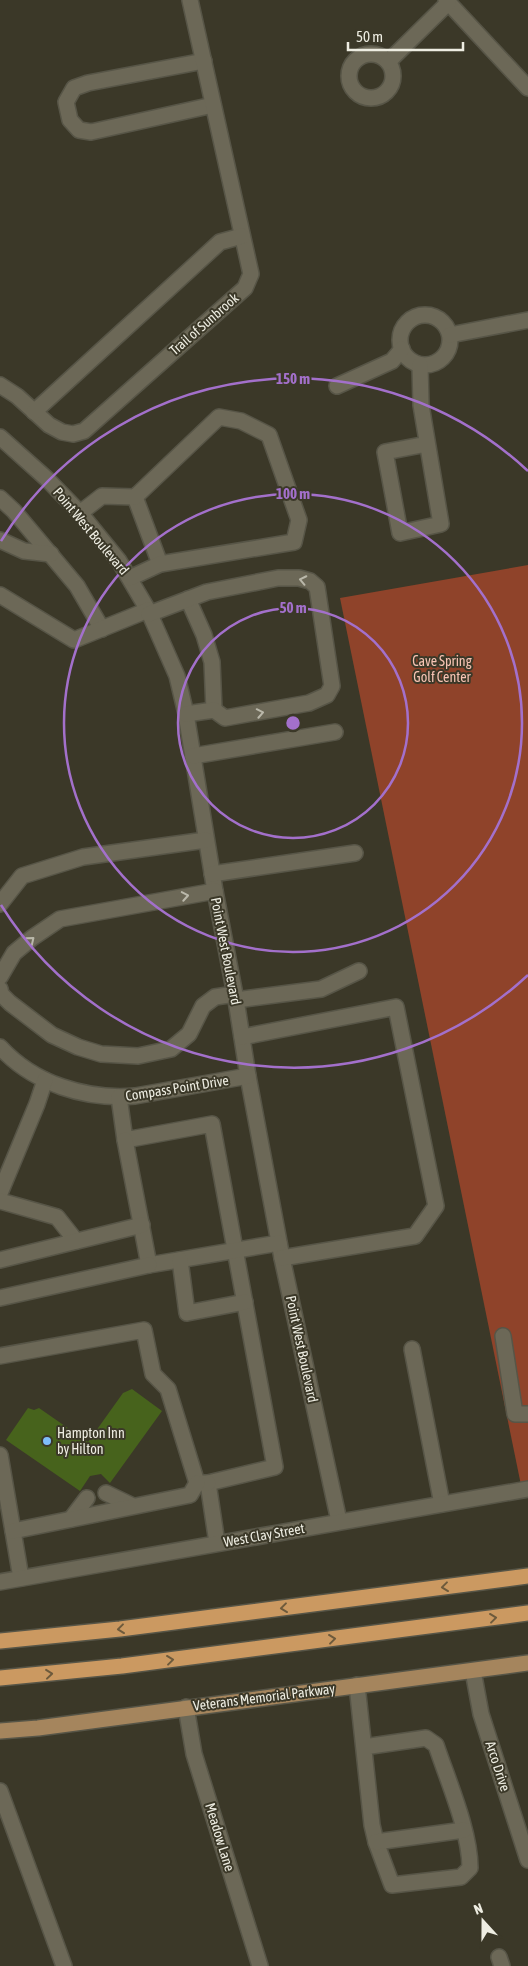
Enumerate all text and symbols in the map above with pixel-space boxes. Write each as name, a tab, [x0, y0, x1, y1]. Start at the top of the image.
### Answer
scale bar	[348, 20, 463, 52]
text: 50 m	[356, 28, 383, 45]
street label: Trail of Sunbrook	[166, 290, 242, 358]
text: 150 m	[276, 370, 310, 387]
street label: Point West Boulevard	[50, 484, 132, 578]
text: 100 m	[276, 485, 310, 502]
one-way arrow	[298, 575, 307, 586]
text: 50 m	[280, 599, 307, 616]
park label: Cave Spring Golf Center	[412, 653, 472, 685]
one-way arrow	[255, 708, 264, 719]
centre of rings	[284, 714, 302, 732]
one-way arrow	[180, 892, 189, 902]
street label: Point West Boulevard	[208, 896, 244, 1006]
one-way arrow	[25, 936, 34, 945]
street label: Compass Point Drive	[124, 1072, 230, 1104]
street label: Point West Boulevard	[283, 1294, 321, 1404]
place label: Hampton Inn by Hilton	[57, 1425, 125, 1457]
marker: Hampton Inn by Hilton	[41, 1435, 53, 1447]
street label: West Clay Street	[222, 1520, 306, 1550]
one-way arrow	[441, 1581, 449, 1591]
one-way arrow	[280, 1602, 288, 1613]
one-way arrow	[488, 1613, 497, 1623]
one-way arrow	[117, 1623, 125, 1634]
one-way arrow	[328, 1634, 336, 1645]
one-way arrow	[167, 1655, 175, 1666]
one-way arrow	[45, 1669, 53, 1680]
street label: Veterans Memorial Parkway	[192, 1680, 336, 1714]
street label: Arco Drive	[482, 1739, 514, 1793]
street label: Meadow Lane	[202, 1801, 238, 1873]
north arrow	[458, 1896, 508, 1946]
text: N	[472, 1900, 485, 1918]

